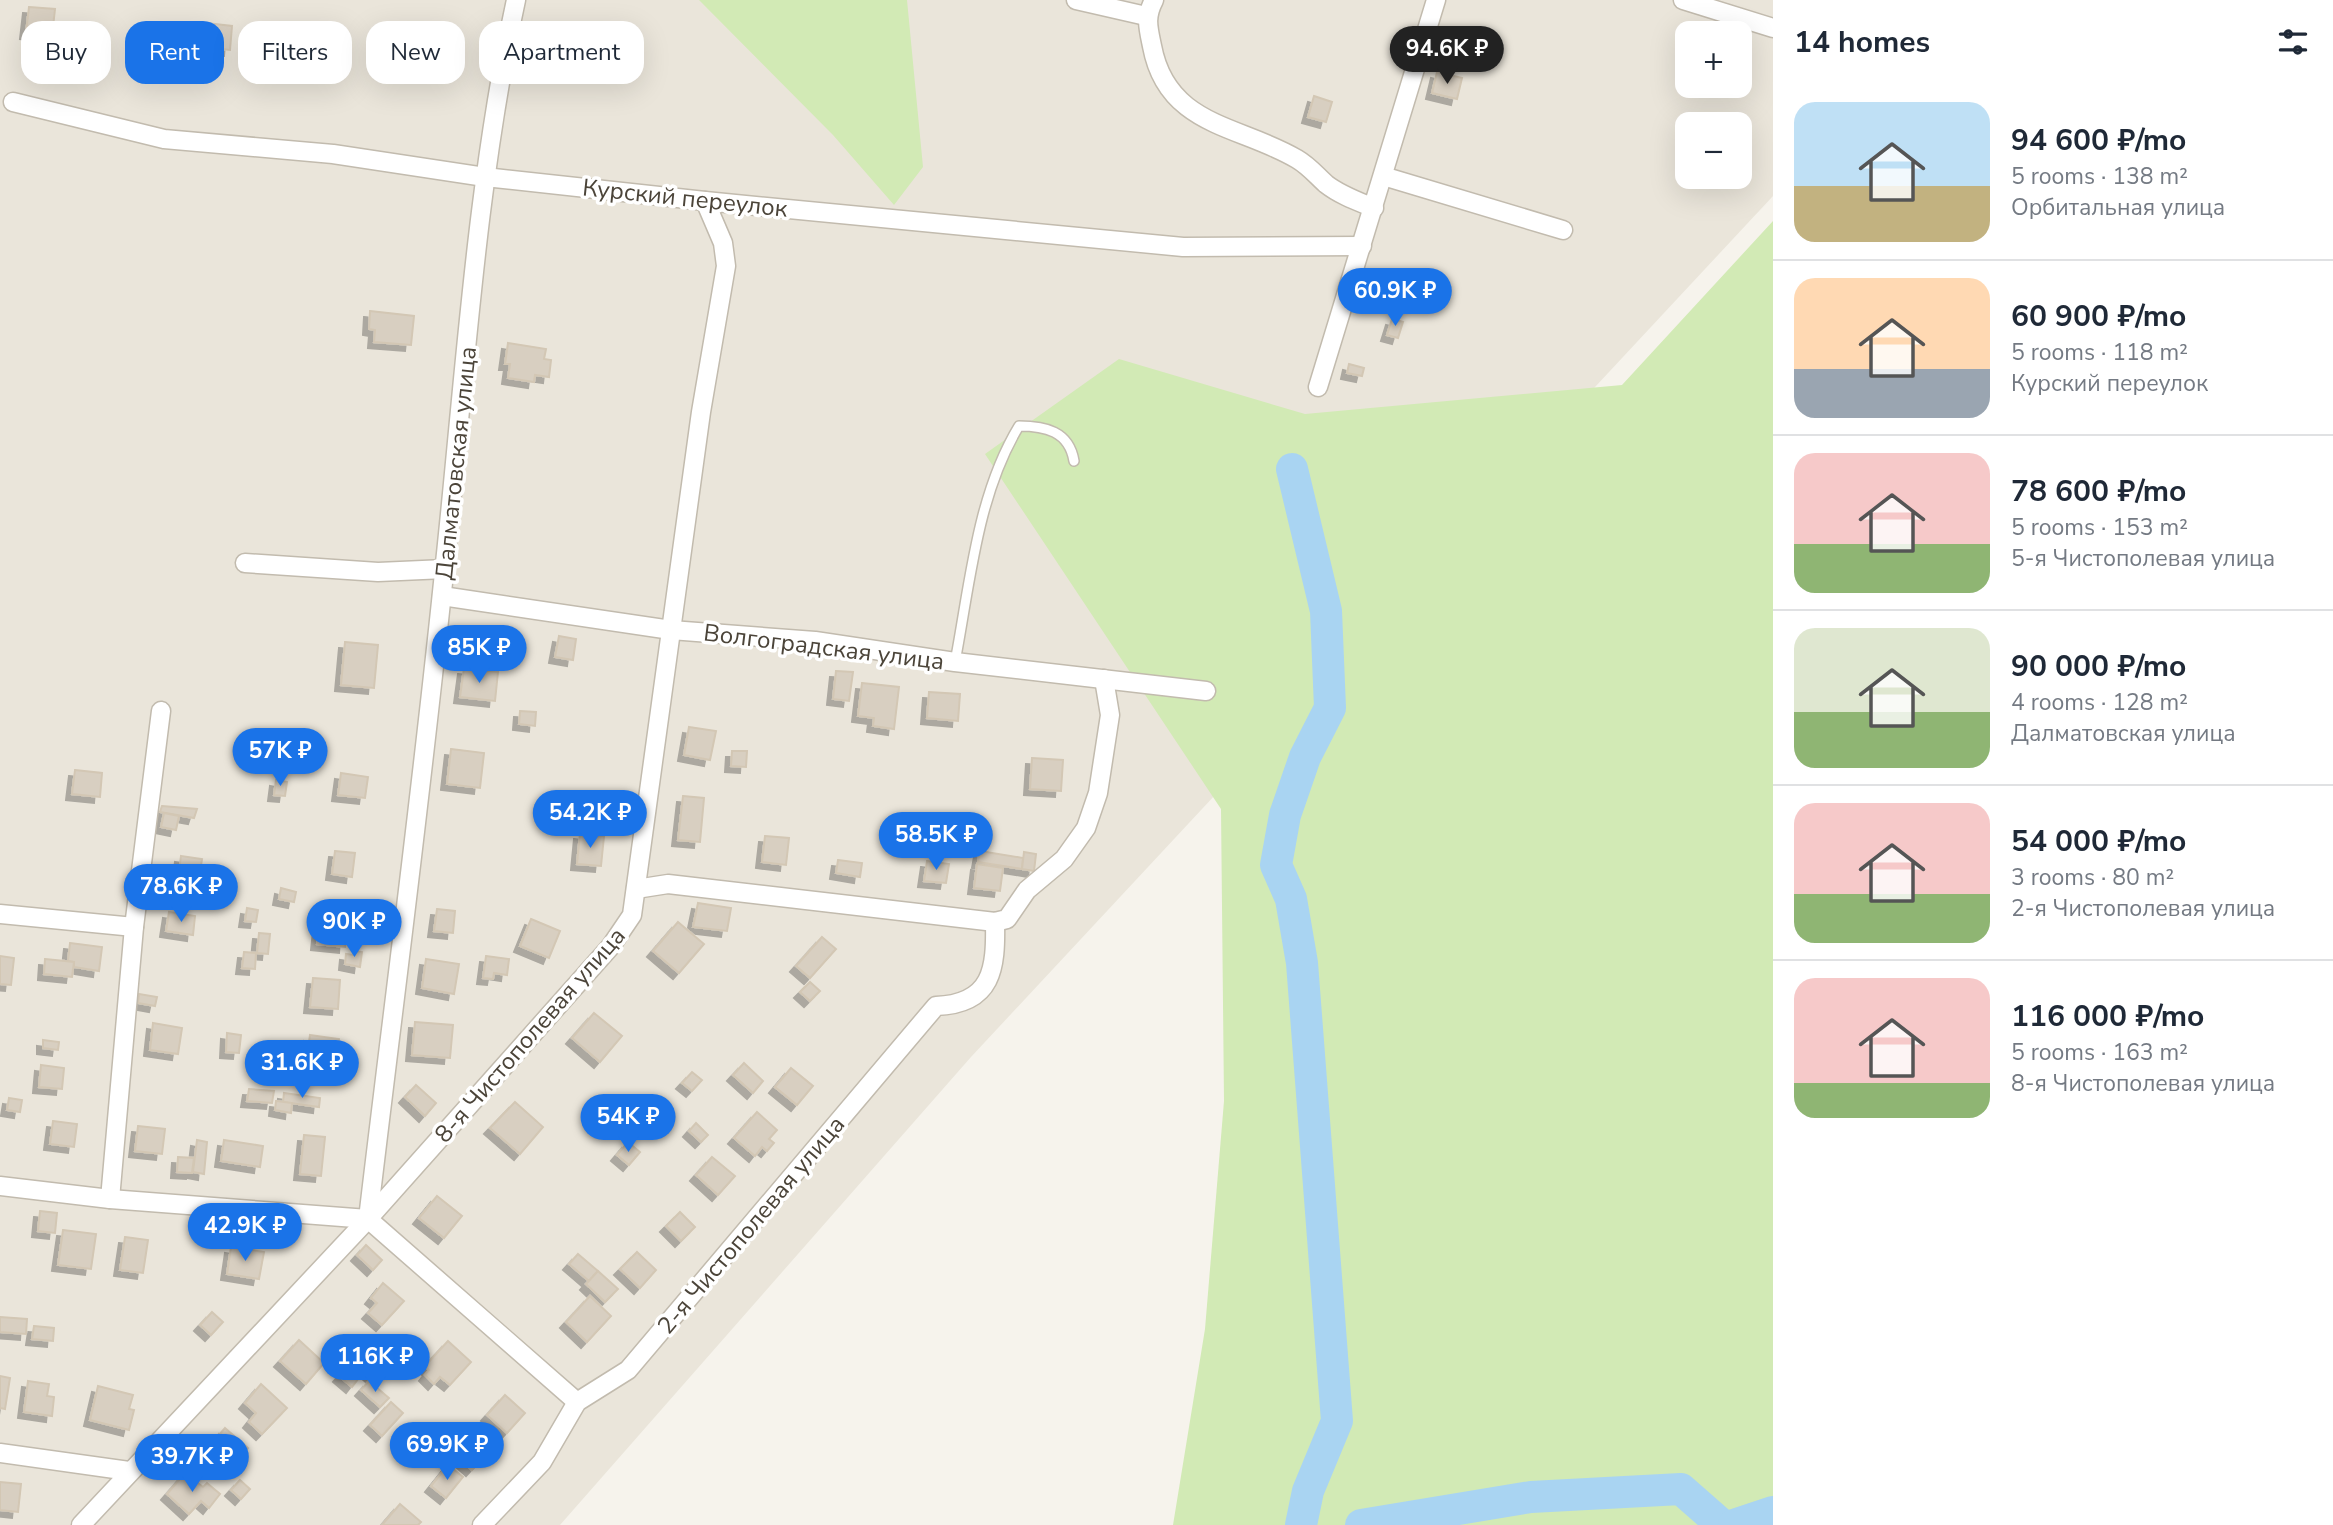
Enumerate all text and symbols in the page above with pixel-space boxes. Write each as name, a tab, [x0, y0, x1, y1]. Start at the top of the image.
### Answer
chip: Buy	[21, 21, 111, 84]
chip: Rent	[125, 21, 224, 84]
chip: Filters	[238, 21, 352, 84]
chip: New	[366, 21, 465, 84]
chip: Apartment	[479, 21, 644, 84]
map controls	[1675, 21, 1752, 189]
button: +	[1675, 21, 1752, 98]
text: 14 homes	[1794, 22, 1930, 63]
icon: filters	[2274, 23, 2312, 61]
pin: 94.6K ₽	[1382, 27, 1512, 86]
text: 94.6K ₽	[1406, 33, 1488, 64]
button: −	[1675, 112, 1752, 189]
text: 94 600 ₽/mo	[2011, 120, 2186, 161]
icon: home	[1850, 130, 1934, 214]
text: 5 rooms · 138 m²	[2011, 161, 2188, 192]
street label: Курский переулок	[581, 171, 789, 225]
text: Орбитальная улица	[2011, 192, 2225, 223]
pin: 60.9K ₽	[1330, 268, 1460, 328]
text: 60.9K ₽	[1354, 275, 1436, 306]
text: 60 900 ₽/mo	[2011, 296, 2186, 337]
icon: home	[1850, 306, 1934, 390]
text: 5 rooms · 118 m²	[2011, 337, 2188, 368]
street label: Далматовская улица	[428, 345, 484, 581]
text: Курский переулок	[2011, 368, 2208, 399]
text: 78 600 ₽/mo	[2011, 471, 2186, 512]
icon: home	[1850, 481, 1934, 565]
text: 5 rooms · 153 m²	[2011, 512, 2188, 543]
text: 5-я Чистополевая улица	[2011, 543, 2275, 574]
street label: Волгоградская улица	[702, 616, 946, 678]
pin: 85K ₽	[430, 626, 528, 685]
text: 85K ₽	[448, 632, 510, 663]
text: 90 000 ₽/mo	[2011, 646, 2186, 687]
icon: home	[1850, 656, 1934, 740]
text: 4 rooms · 128 m²	[2011, 687, 2188, 718]
text: Далматовская улица	[2011, 718, 2236, 749]
pin: 57K ₽	[231, 728, 329, 788]
text: 57K ₽	[249, 735, 311, 766]
pin: 54.2K ₽	[525, 790, 655, 850]
text: 54.2K ₽	[549, 797, 631, 828]
pin: 58.5K ₽	[871, 812, 1001, 872]
text: 58.5K ₽	[895, 819, 977, 850]
text: 54 000 ₽/mo	[2011, 821, 2186, 862]
icon: home	[1850, 831, 1934, 915]
text: 3 rooms · 80 m²	[2011, 862, 2174, 893]
pin: 78.6K ₽	[116, 864, 246, 924]
text: 78.6K ₽	[140, 871, 222, 902]
text: 2-я Чистополевая улица	[2011, 893, 2275, 924]
pin: 90K ₽	[305, 900, 403, 959]
text: 90K ₽	[323, 906, 385, 937]
street label: 8-я Чистополевая улица	[427, 920, 633, 1150]
text: 116 000 ₽/mo	[2011, 996, 2204, 1037]
icon: home	[1850, 1006, 1934, 1090]
text: 5 rooms · 163 m²	[2011, 1037, 2188, 1068]
pin: 31.6K ₽	[237, 1040, 367, 1100]
text: 31.6K ₽	[261, 1047, 343, 1078]
text: 8-я Чистополевая улица	[2011, 1068, 2275, 1099]
pin: 54K ₽	[579, 1094, 677, 1154]
text: 54K ₽	[597, 1101, 659, 1132]
street label: 2-я Чистополевая улица	[650, 1109, 852, 1341]
pin: 42.9K ₽	[180, 1204, 310, 1263]
text: 42.9K ₽	[204, 1210, 286, 1241]
pin: 116K ₽	[318, 1334, 432, 1394]
text: 116K ₽	[337, 1341, 413, 1372]
pin: 69.9K ₽	[382, 1422, 512, 1482]
text: 69.9K ₽	[406, 1429, 488, 1460]
pin: 39.7K ₽	[127, 1434, 257, 1494]
text: 39.7K ₽	[151, 1441, 233, 1472]

